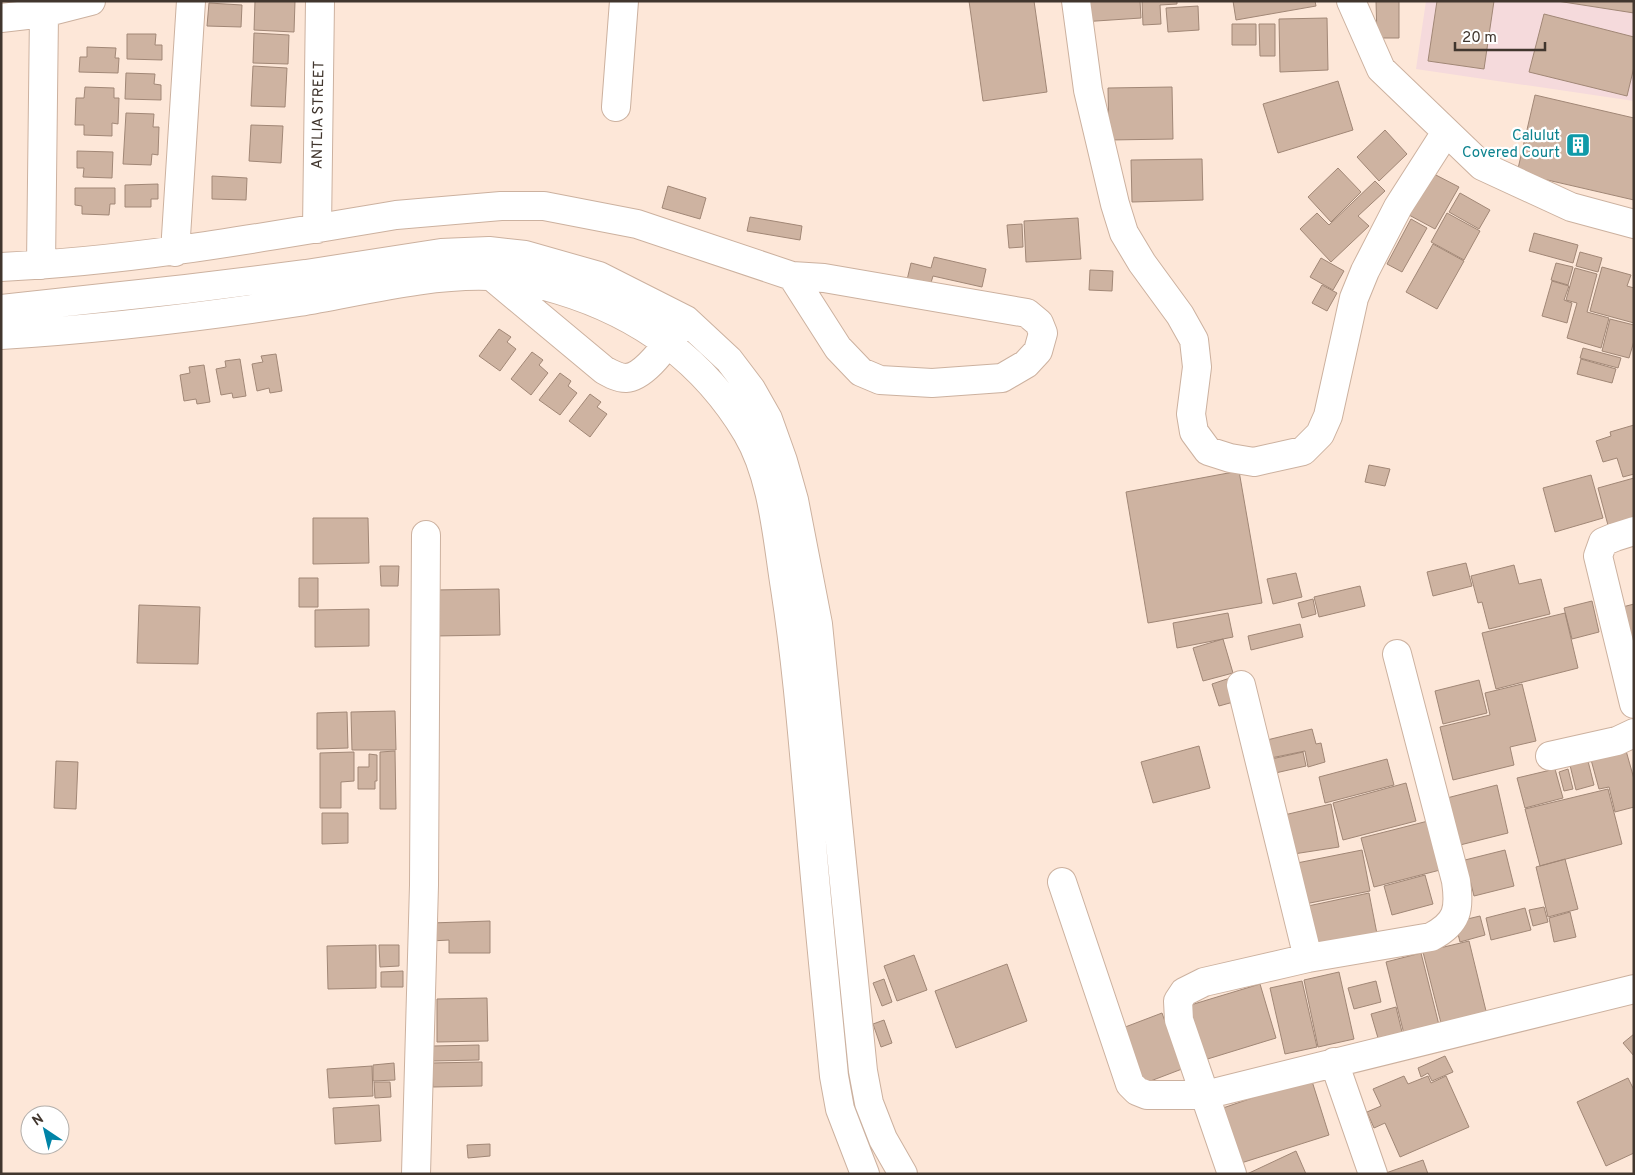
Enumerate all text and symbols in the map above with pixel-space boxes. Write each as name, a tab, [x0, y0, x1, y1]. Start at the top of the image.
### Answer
scale bar	[1455, 20, 1545, 52]
text: 20 m	[1462, 29, 1497, 48]
street label: ANTLIA STREET	[309, 61, 329, 169]
place label: Calulut Covered Court	[1462, 127, 1560, 163]
building icon: Calulut Covered Court	[1565, 132, 1591, 158]
north arrow	[20, 1105, 70, 1155]
text: N	[29, 1111, 47, 1130]

